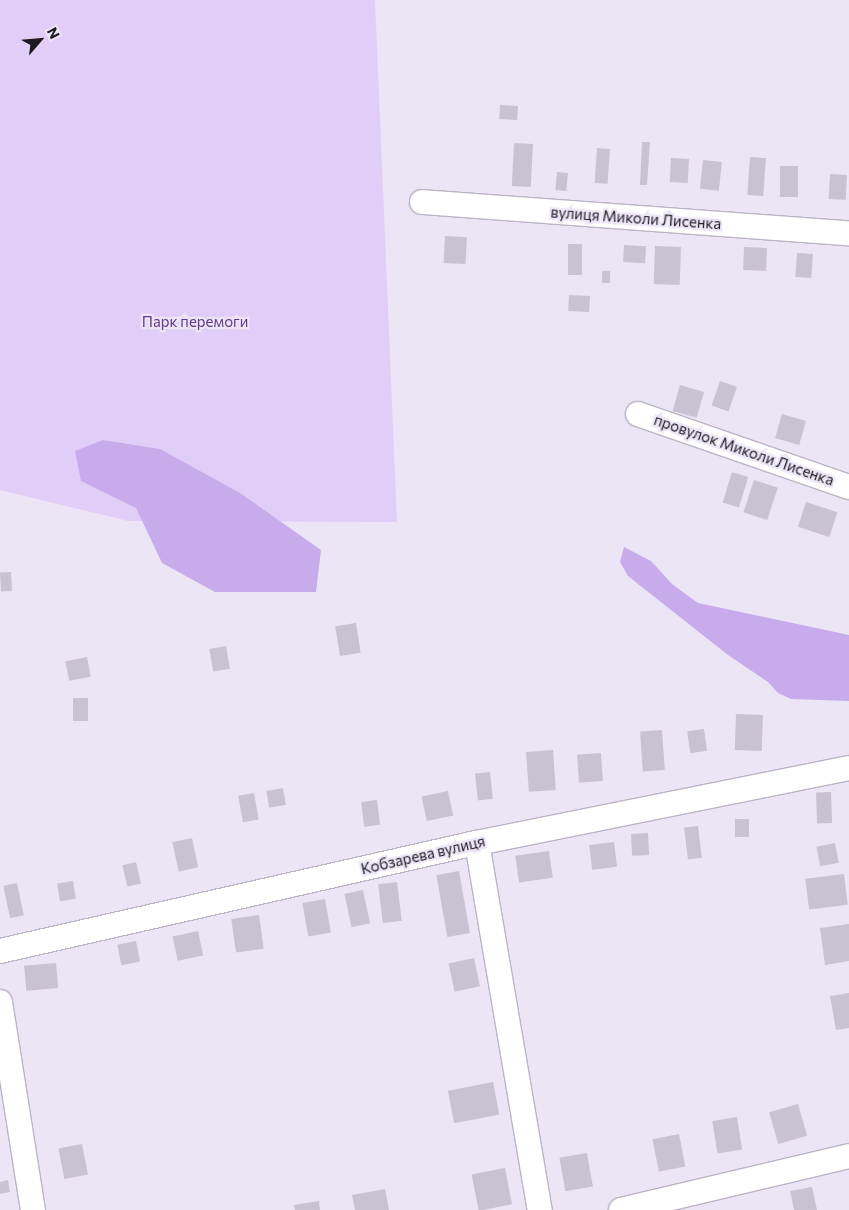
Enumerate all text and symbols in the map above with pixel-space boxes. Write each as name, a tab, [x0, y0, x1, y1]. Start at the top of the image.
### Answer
north arrow	[15, 15, 65, 65]
text: N	[44, 24, 64, 41]
street label: вулиця Миколи Лисенка	[550, 203, 722, 233]
park label: Парк перемоги	[142, 313, 248, 331]
street label: провулок Миколи Лисенка	[652, 411, 836, 489]
street label: Кобзарева вулиця	[359, 832, 487, 878]

